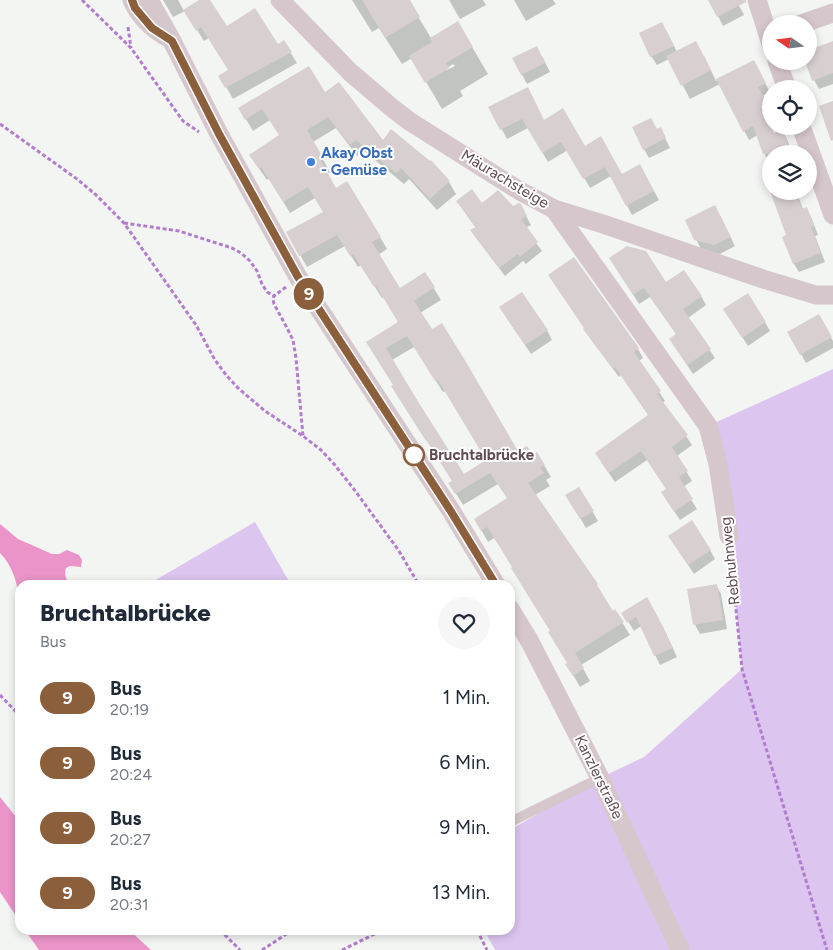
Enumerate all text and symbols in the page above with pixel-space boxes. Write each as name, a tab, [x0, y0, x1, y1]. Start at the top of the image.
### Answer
north arrow	[762, 15, 818, 70]
map controls	[762, 15, 817, 200]
button: locate	[762, 80, 817, 135]
place label: Akay Obst - Gemüse	[321, 144, 393, 179]
button: layers	[762, 145, 817, 200]
street label: Mäurachsteige	[458, 146, 552, 212]
marker: Akay Obst - Gemüse	[305, 156, 317, 168]
line badge: 9	[293, 278, 325, 310]
text: 9	[304, 283, 314, 305]
marker: Bruchtalbrücke	[403, 444, 425, 466]
place label: Bruchtalbrücke	[429, 446, 535, 464]
street label: Rebhuhnweg	[716, 516, 744, 606]
button: heart	[438, 597, 490, 649]
text: Bruchtalbrücke	[40, 598, 211, 627]
text: Bus	[40, 632, 66, 651]
text: Bus	[110, 677, 141, 700]
text: 1 Min.	[442, 686, 490, 709]
text: 9	[62, 687, 73, 709]
text: 20:19	[110, 700, 149, 719]
street label: Kanzlerstraße	[571, 732, 627, 822]
text: Bus	[110, 742, 141, 765]
text: 6 Min.	[440, 751, 490, 774]
text: 9	[62, 752, 73, 774]
text: 20:24	[110, 765, 152, 784]
text: Bus	[110, 807, 141, 830]
text: 9 Min.	[440, 816, 490, 839]
text: 9	[62, 817, 73, 839]
text: 20:27	[110, 830, 151, 849]
text: Bus	[110, 872, 141, 895]
text: 13 Min.	[432, 881, 490, 904]
text: 9	[62, 882, 73, 904]
text: 20:31	[110, 895, 149, 914]

